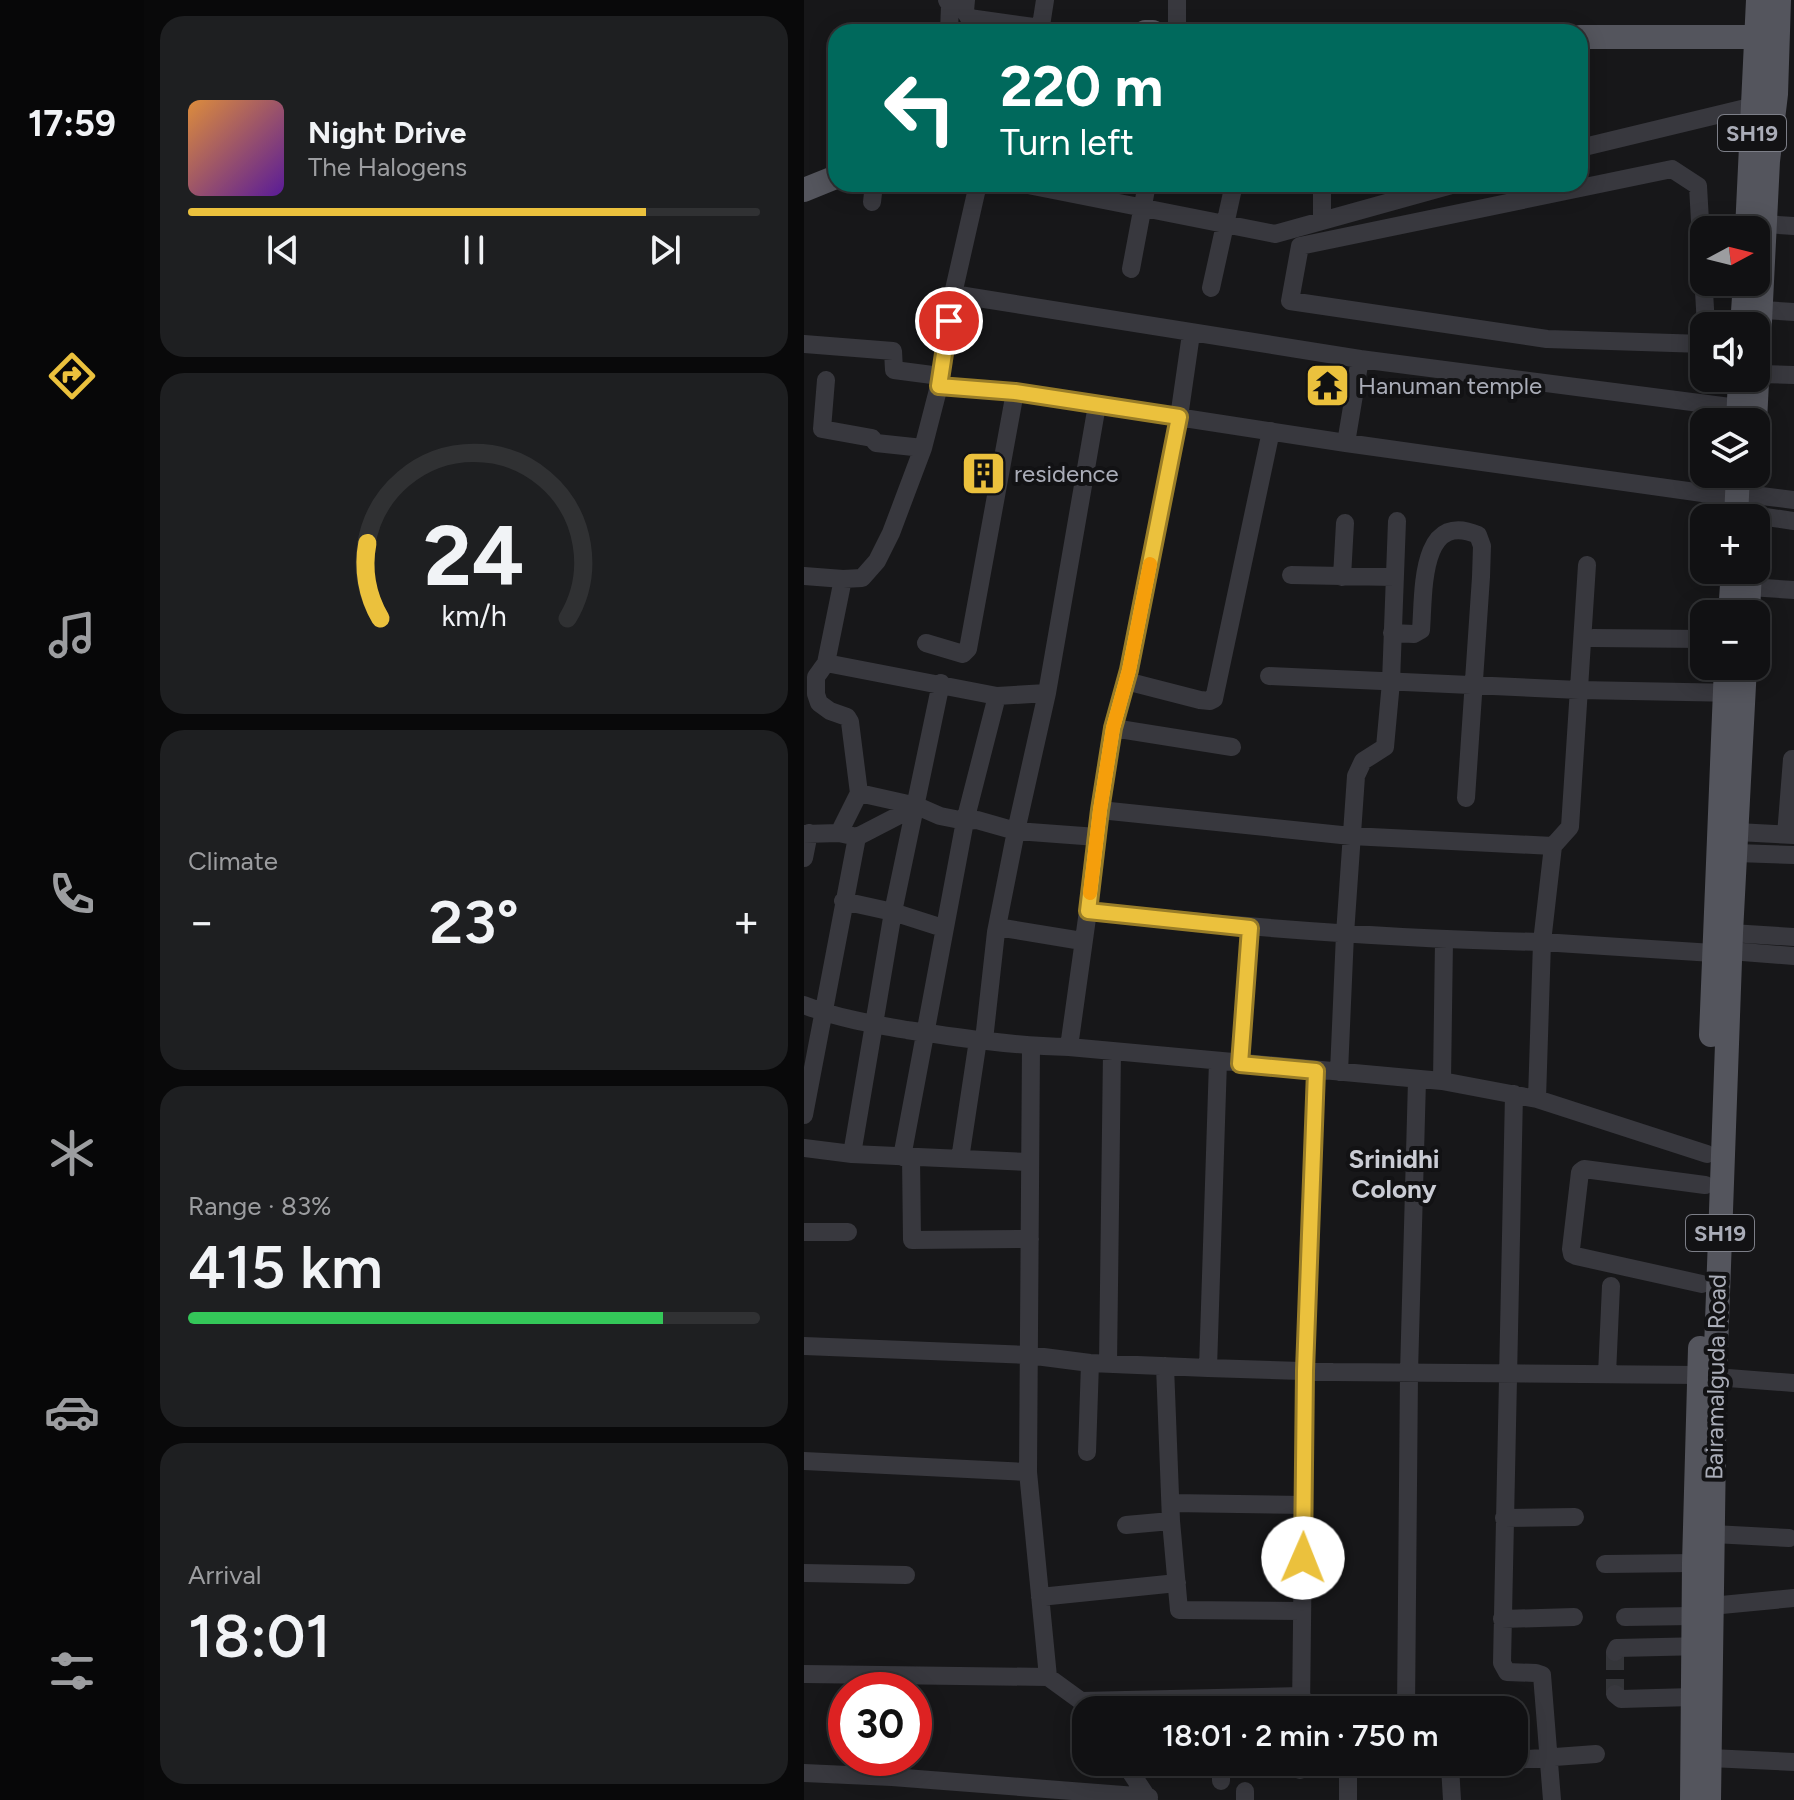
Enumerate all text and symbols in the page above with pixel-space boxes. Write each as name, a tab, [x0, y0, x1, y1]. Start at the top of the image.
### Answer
text: 220 m	[1000, 53, 1163, 120]
icon: left	[868, 56, 972, 160]
text: 17:59	[28, 102, 116, 145]
text: Night Drive	[308, 114, 466, 151]
road number: SH19	[1718, 115, 1786, 151]
text: Turn left	[1000, 121, 1134, 164]
text: The Halogens	[308, 151, 467, 183]
north arrow	[1690, 216, 1770, 296]
map controls	[1690, 216, 1770, 680]
icon: previous	[261, 228, 305, 272]
icon: pause	[452, 228, 496, 272]
icon: next	[643, 228, 687, 272]
pin	[915, 287, 983, 355]
icon: arrive	[927, 299, 971, 343]
button: sound	[1690, 312, 1770, 392]
icon: directions	[44, 348, 100, 404]
temple icon: Hanuman temple	[1303, 362, 1351, 410]
place label: Hanuman temple	[1358, 371, 1542, 400]
button: layers	[1690, 408, 1770, 488]
building icon: residence	[959, 450, 1007, 498]
place label: residence	[1014, 459, 1119, 488]
button: +	[1690, 504, 1770, 584]
text: 24	[424, 506, 524, 606]
text: km/h	[441, 599, 507, 633]
button: −	[1690, 600, 1770, 680]
icon: music	[44, 607, 100, 663]
text: Climate	[188, 845, 278, 877]
icon: phone	[44, 866, 100, 922]
text: 23°	[429, 886, 519, 958]
text: −	[188, 895, 215, 948]
text: +	[733, 895, 760, 948]
icon: climate	[44, 1125, 100, 1181]
district label: Srinidhi Colony	[1348, 1143, 1440, 1205]
text: Range · 83%	[188, 1190, 332, 1222]
road number: SH19	[1686, 1215, 1754, 1251]
text: 415 km	[188, 1231, 383, 1303]
street label: Bairamalguda Road	[1699, 1274, 1732, 1480]
icon: car	[44, 1384, 100, 1440]
position arrow	[1261, 1516, 1345, 1600]
text: Arrival	[188, 1559, 261, 1591]
text: 18:01	[188, 1600, 331, 1672]
icon: filters	[44, 1643, 100, 1699]
speed limit sign: 30	[828, 1672, 932, 1776]
text: 18:01 · 2 min · 750 m	[1162, 1717, 1438, 1754]

